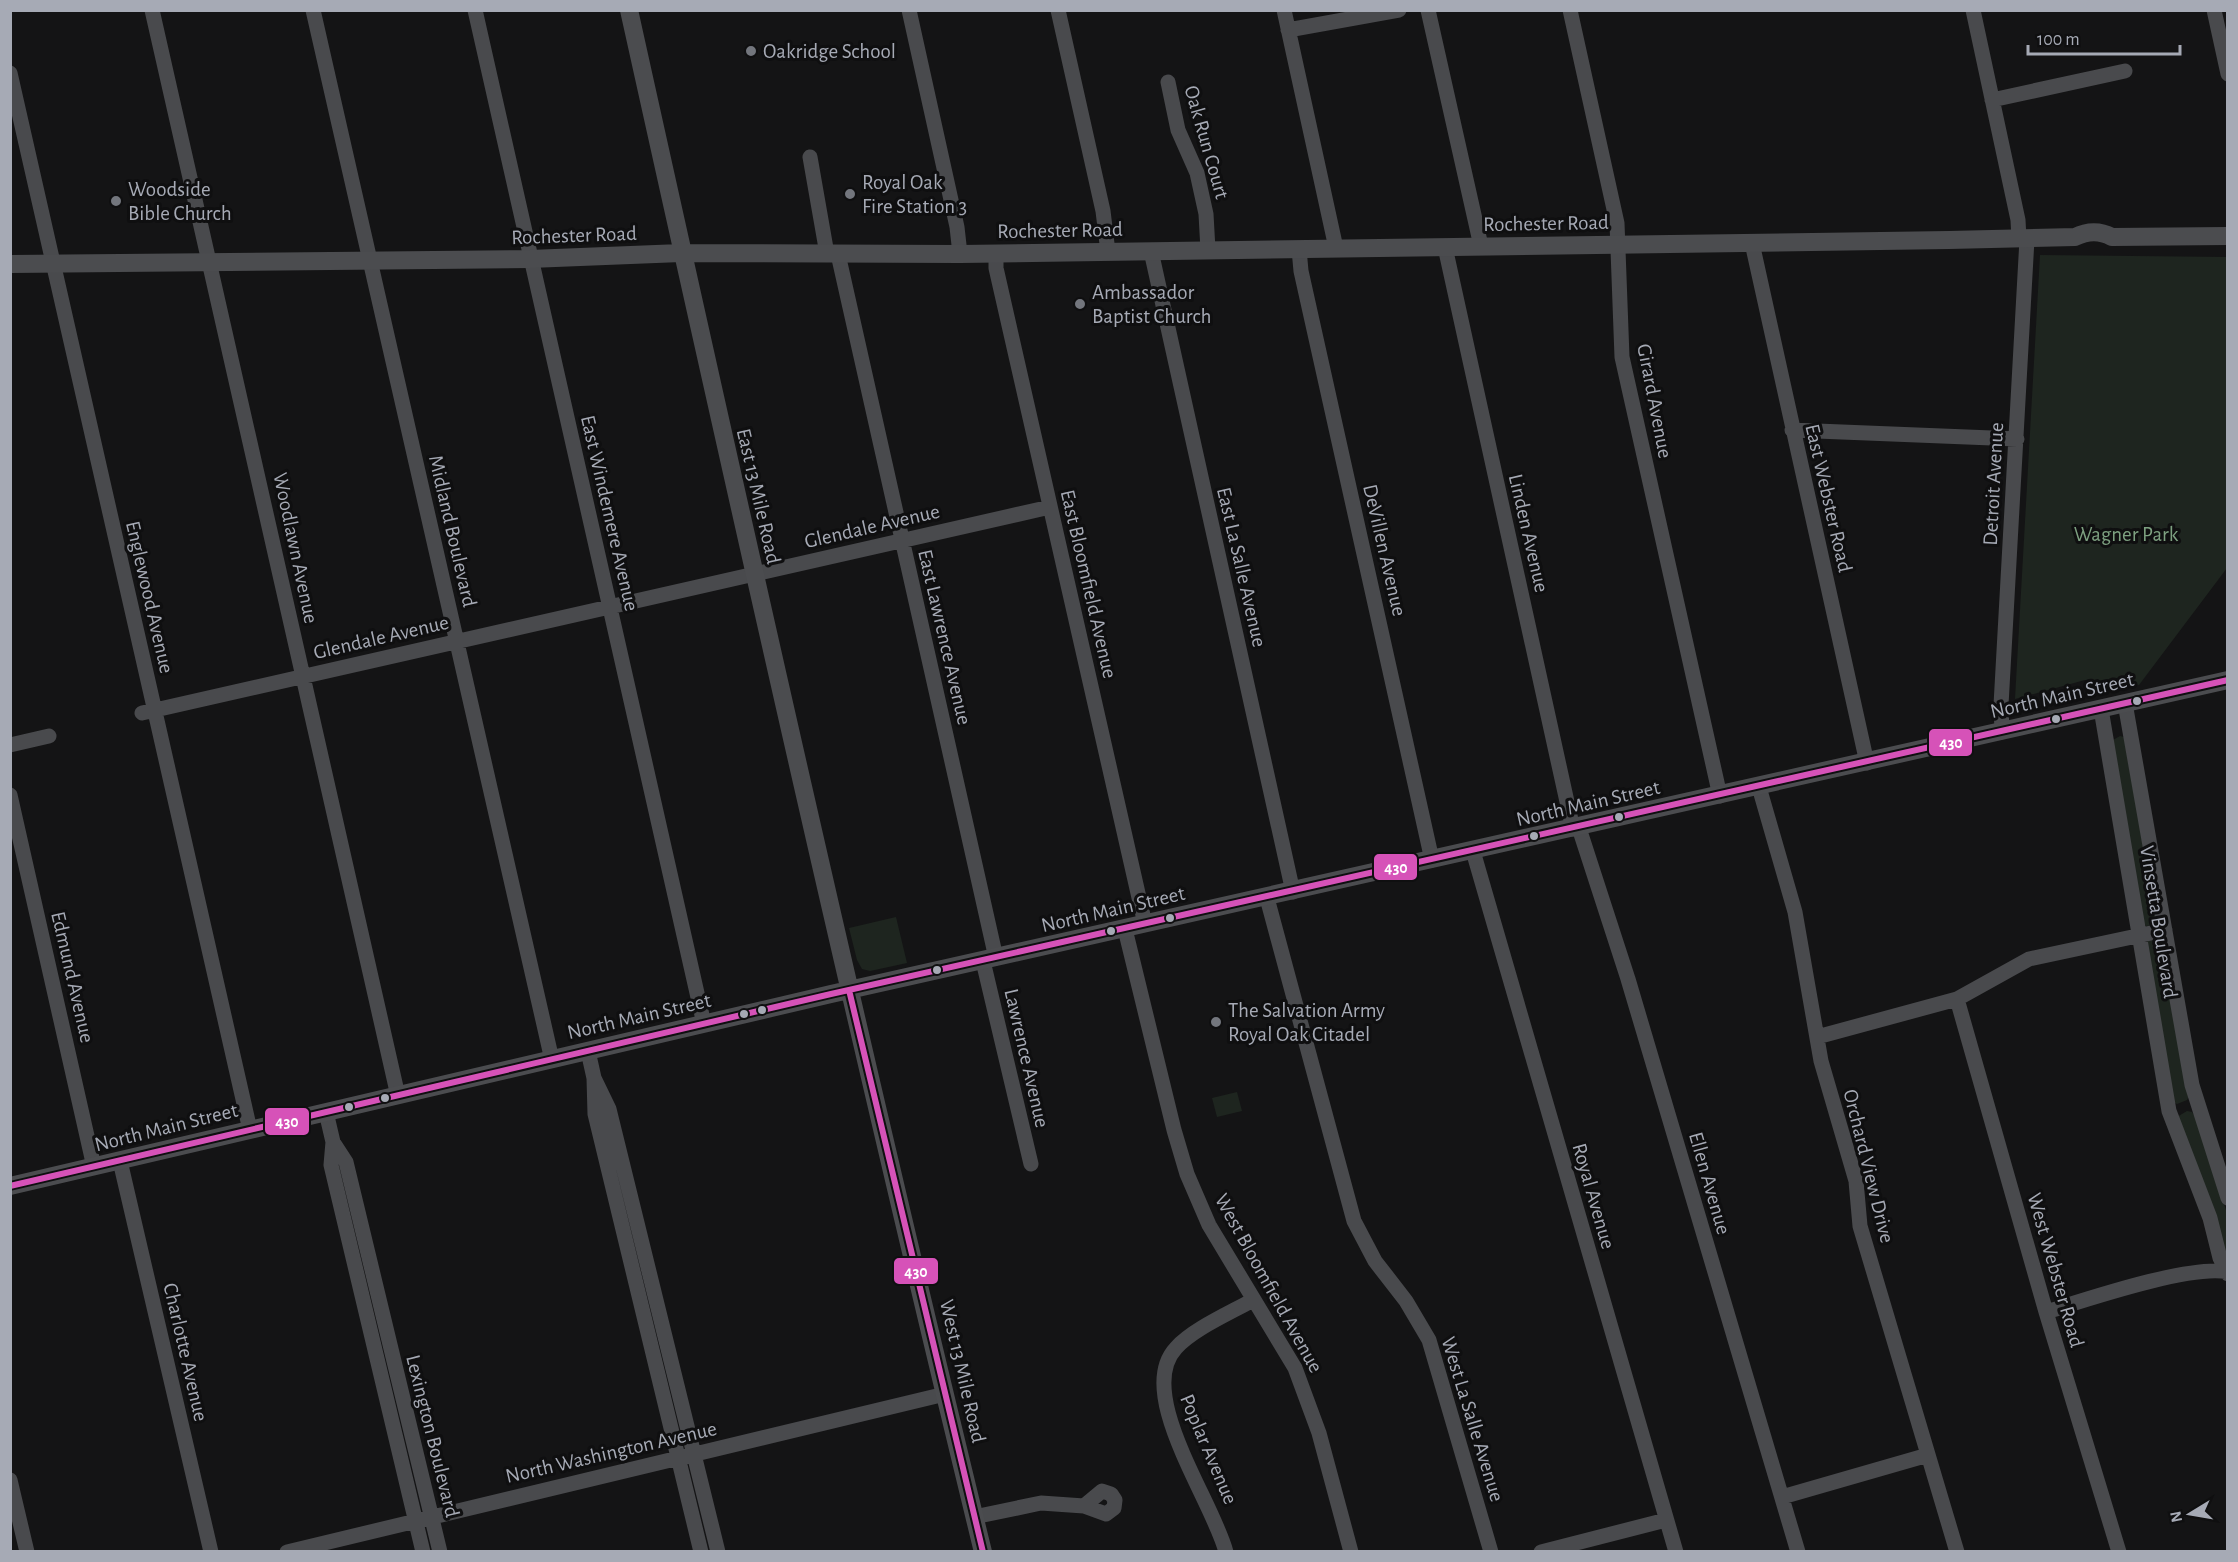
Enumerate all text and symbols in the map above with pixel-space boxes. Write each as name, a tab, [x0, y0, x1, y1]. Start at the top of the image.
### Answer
scale bar	[2028, 18, 2180, 56]
text: 100 m	[2037, 31, 2080, 49]
place label: Oakridge School	[763, 41, 896, 62]
marker: Oakridge School	[744, 44, 758, 58]
street label: Oak Run Court	[1180, 83, 1233, 202]
place label: Royal Oak Fire Station 3	[862, 172, 967, 217]
place label: Woodside Bible Church	[128, 179, 232, 224]
marker: Royal Oak Fire Station 3	[843, 187, 857, 201]
marker: Woodside Bible Church	[109, 194, 123, 208]
street label: Rochester Road	[1483, 212, 1609, 235]
street label: Rochester Road	[997, 219, 1123, 242]
street label: Rochester Road	[511, 223, 637, 248]
place label: Ambassador Baptist Church	[1092, 282, 1212, 327]
marker: Ambassador Baptist Church	[1073, 297, 1087, 311]
street label: Girard Avenue	[1633, 342, 1676, 460]
street label: East Windemere Avenue	[577, 413, 642, 613]
street label: East Webster Road	[1801, 422, 1856, 574]
street label: Detroit Avenue	[1980, 422, 2007, 546]
street label: East 13 Mile Road	[733, 426, 784, 566]
street label: Midland Boulevard	[425, 453, 480, 609]
street label: Woodlawn Avenue	[269, 471, 322, 625]
street label: Linden Avenue	[1505, 472, 1552, 594]
street label: DeVillen Avenue	[1359, 482, 1410, 618]
street label: East La Salle Avenue	[1213, 485, 1270, 649]
street label: East Bloomfield Avenue	[1057, 488, 1120, 680]
street label: Glendale Avenue	[802, 501, 942, 552]
street label: Englewood Avenue	[122, 519, 177, 675]
park label: Wagner Park	[2074, 524, 2179, 545]
street label: East Lawrence Avenue	[914, 547, 975, 727]
street label: Glendale Avenue	[311, 612, 451, 663]
street label: North Main Street	[1988, 669, 2136, 722]
unlabelled marker	[2131, 695, 2143, 707]
unlabelled marker	[2050, 713, 2062, 725]
line badge: 430	[1928, 728, 1973, 757]
text: 430	[1939, 735, 1963, 751]
street label: North Main Street	[1514, 777, 1662, 830]
unlabelled marker	[1613, 811, 1625, 823]
unlabelled marker	[1528, 830, 1540, 842]
street label: Vinsetta Boulevard	[2136, 844, 2181, 1000]
line badge: 430	[1373, 853, 1418, 881]
text: 430	[1384, 860, 1408, 876]
street label: North Main Street	[1039, 883, 1187, 936]
street label: Edmund Avenue	[47, 909, 98, 1045]
unlabelled marker	[1164, 912, 1176, 924]
unlabelled marker	[1105, 925, 1117, 937]
unlabelled marker	[931, 964, 943, 976]
street label: Lawrence Avenue	[1000, 987, 1053, 1130]
street label: North Main Street	[565, 990, 713, 1043]
place label: The Salvation Army Royal Oak Citadel	[1228, 1000, 1385, 1045]
unlabelled marker	[756, 1004, 768, 1016]
unlabelled marker	[738, 1008, 750, 1020]
marker: The Salvation Army Royal Oak Citadel	[1209, 1015, 1223, 1029]
street label: Orchard View Drive	[1839, 1087, 1898, 1245]
unlabelled marker	[379, 1092, 391, 1104]
street label: North Main Street	[92, 1099, 240, 1155]
unlabelled marker	[343, 1101, 355, 1113]
line badge: 430	[264, 1107, 310, 1136]
text: 430	[275, 1114, 299, 1130]
street label: Ellen Avenue	[1685, 1129, 1734, 1237]
street label: Royal Avenue	[1568, 1141, 1619, 1251]
street label: West Bloomfield Avenue	[1211, 1190, 1326, 1376]
street label: West Webster Road	[2023, 1191, 2088, 1350]
line badge: 430	[893, 1257, 939, 1285]
text: 430	[904, 1264, 928, 1280]
street label: Charlotte Avenue	[159, 1281, 212, 1423]
street label: West 13 Mile Road	[936, 1297, 989, 1445]
street label: West La Salle Avenue	[1437, 1334, 1508, 1504]
street label: Lexington Boulevard	[402, 1353, 463, 1520]
street label: Poplar Avenue	[1176, 1391, 1241, 1507]
street label: North Washington Avenue	[503, 1418, 719, 1487]
north arrow	[2160, 1484, 2220, 1544]
text: N	[2167, 1510, 2185, 1524]

